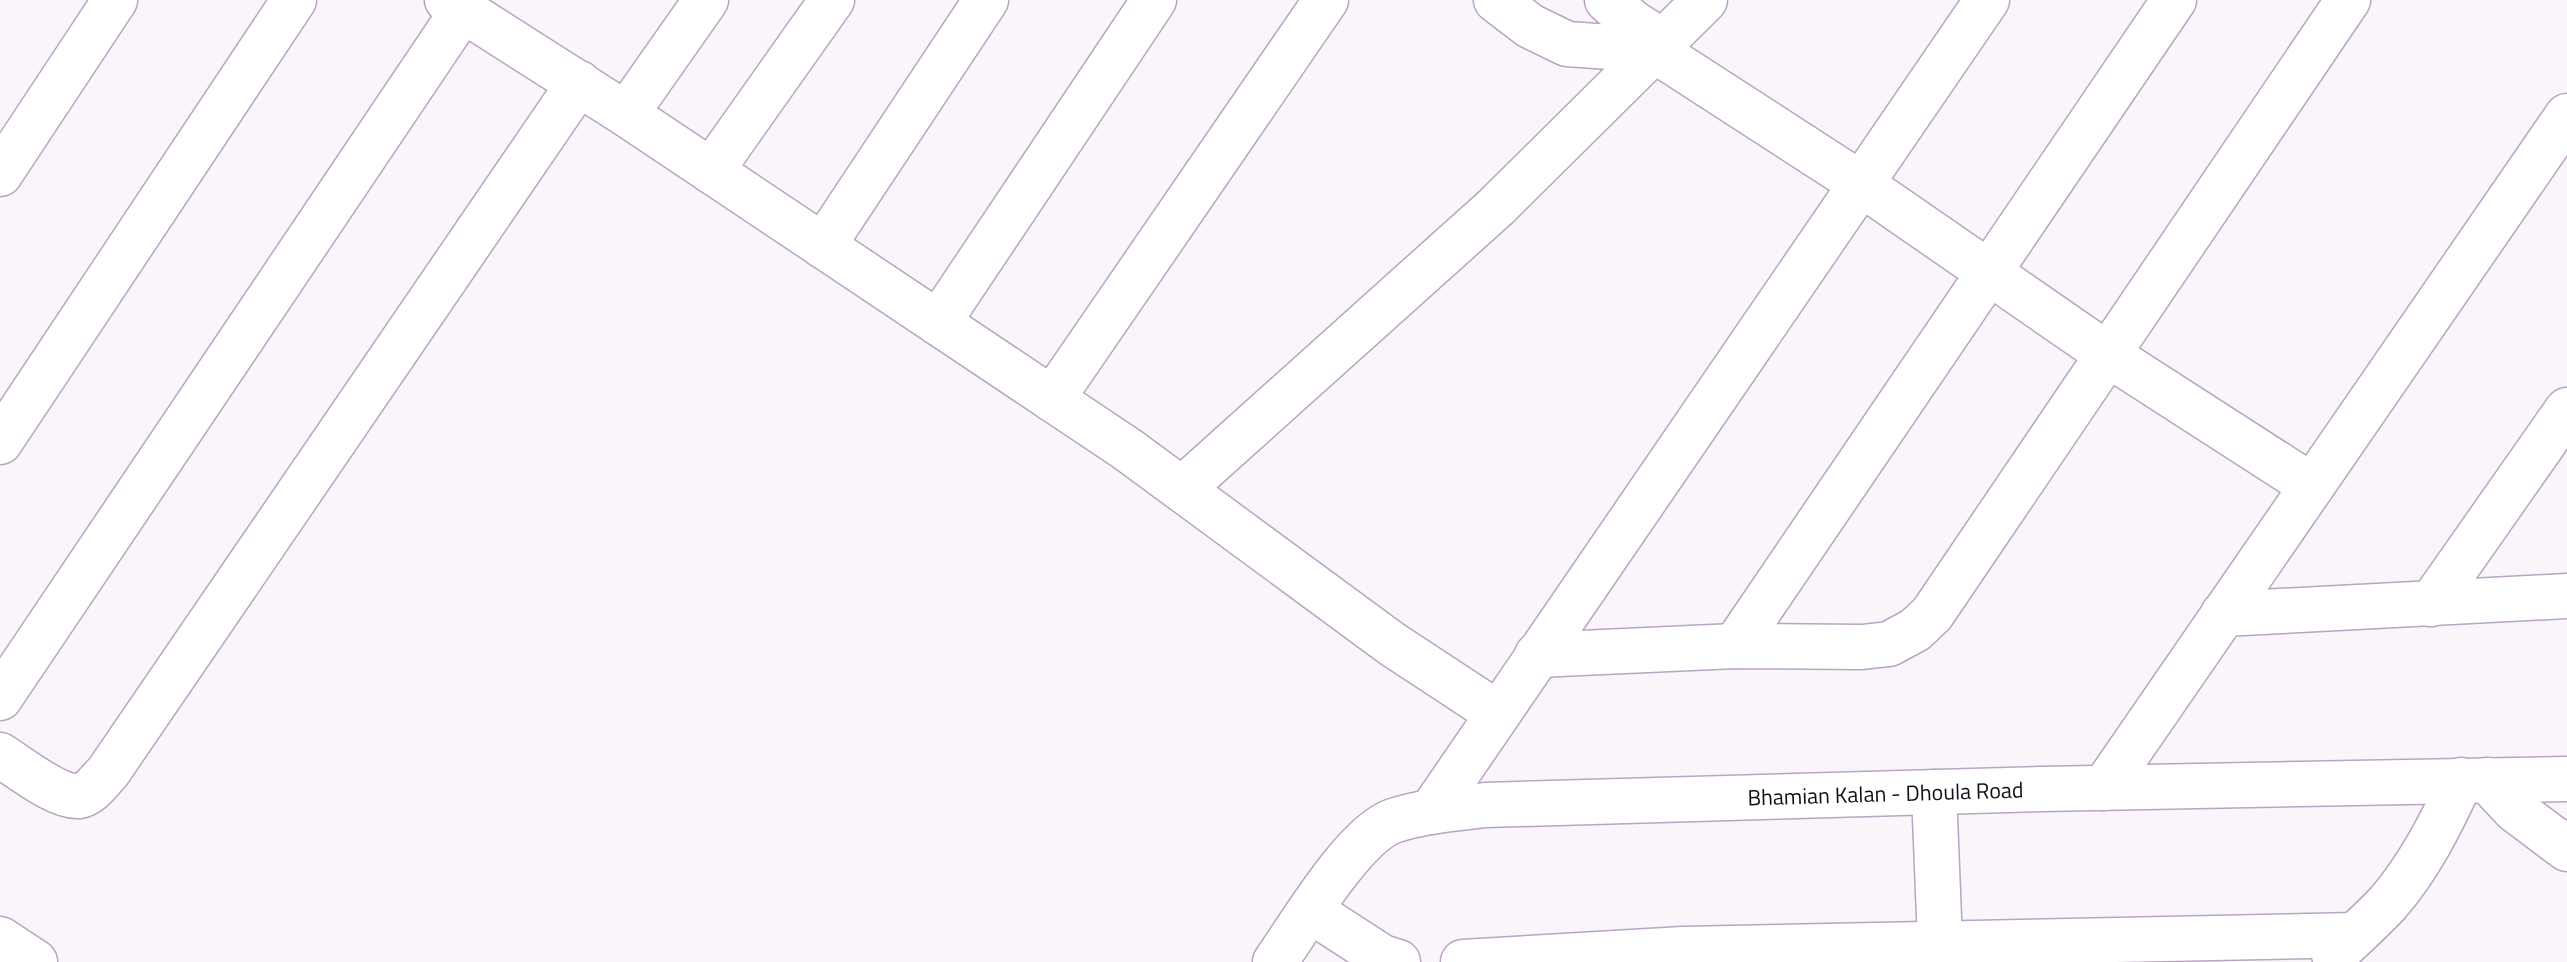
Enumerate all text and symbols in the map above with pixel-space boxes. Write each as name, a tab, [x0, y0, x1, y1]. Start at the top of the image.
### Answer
street label: Bhamian Kalan - Dhoula Road	[1747, 773, 2024, 814]

